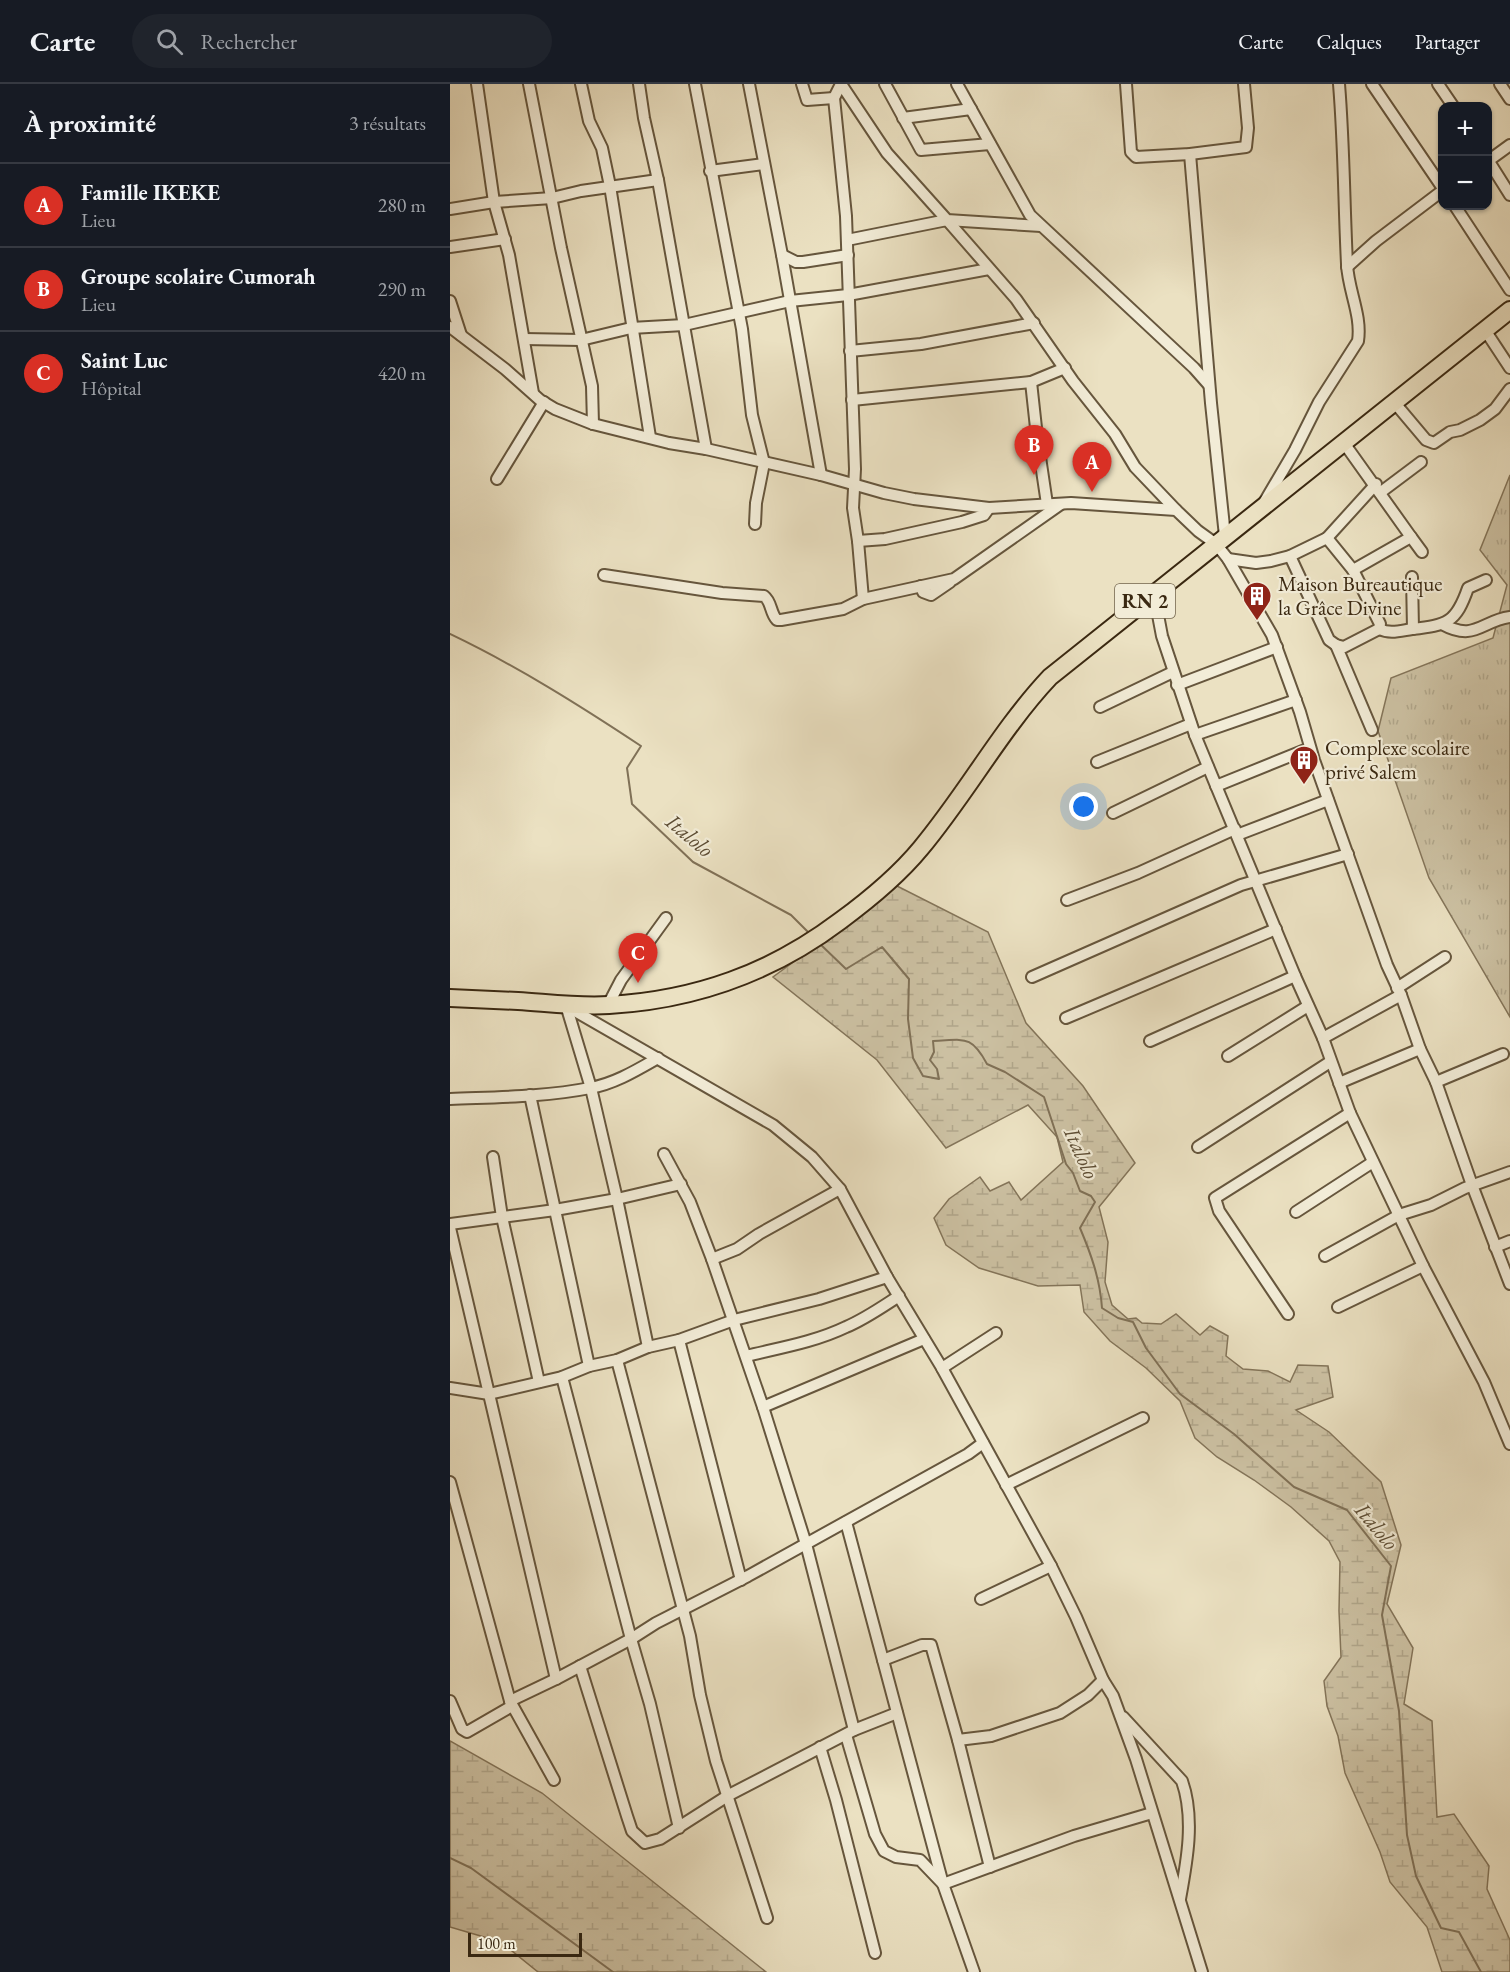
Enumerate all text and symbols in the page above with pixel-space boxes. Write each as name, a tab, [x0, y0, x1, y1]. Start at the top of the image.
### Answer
search box	[132, 14, 552, 68]
text: Carte	[30, 23, 96, 59]
icon: search	[153, 25, 186, 58]
text: Rechercher	[201, 27, 297, 56]
text: Carte	[1238, 28, 1283, 55]
text: Calques	[1316, 28, 1382, 55]
text: Partager	[1415, 28, 1480, 55]
map controls	[1438, 102, 1492, 210]
button: +	[1438, 102, 1492, 156]
text: À proximité	[24, 106, 156, 140]
text: 3 résultats	[349, 110, 426, 136]
button: −	[1438, 156, 1492, 210]
text: Famille IKEKE	[81, 178, 220, 207]
text: A	[36, 192, 51, 218]
text: 280 m	[378, 192, 426, 218]
text: Lieu	[81, 207, 116, 233]
text: Groupe scolaire Cumorah	[81, 262, 316, 291]
text: B	[37, 276, 50, 302]
text: 290 m	[378, 276, 426, 302]
text: Lieu	[81, 291, 116, 317]
text: Saint Luc	[81, 346, 168, 375]
text: C	[36, 360, 51, 386]
text: 420 m	[378, 360, 426, 386]
text: Hôpital	[81, 375, 141, 401]
pin: B	[1014, 426, 1054, 475]
pin: A	[1072, 442, 1112, 492]
place label: Maison Bureautique la Grâce Divine	[1278, 570, 1443, 621]
building icon: Maison Bureautique la Grâce Divine	[1241, 580, 1273, 622]
road number: RN 2	[1115, 584, 1175, 618]
place label: Complexe scolaire privé Salem	[1325, 734, 1470, 785]
building icon: Complexe scolaire privé Salem	[1288, 744, 1320, 786]
your location	[1069, 792, 1098, 821]
water label: Italolo	[659, 806, 720, 864]
pin: C	[618, 934, 657, 983]
water label: Italolo	[1057, 1122, 1106, 1184]
water label: Italolo	[1348, 1496, 1405, 1556]
scale bar	[468, 1930, 582, 1958]
text: 100 m	[477, 1933, 516, 1954]

